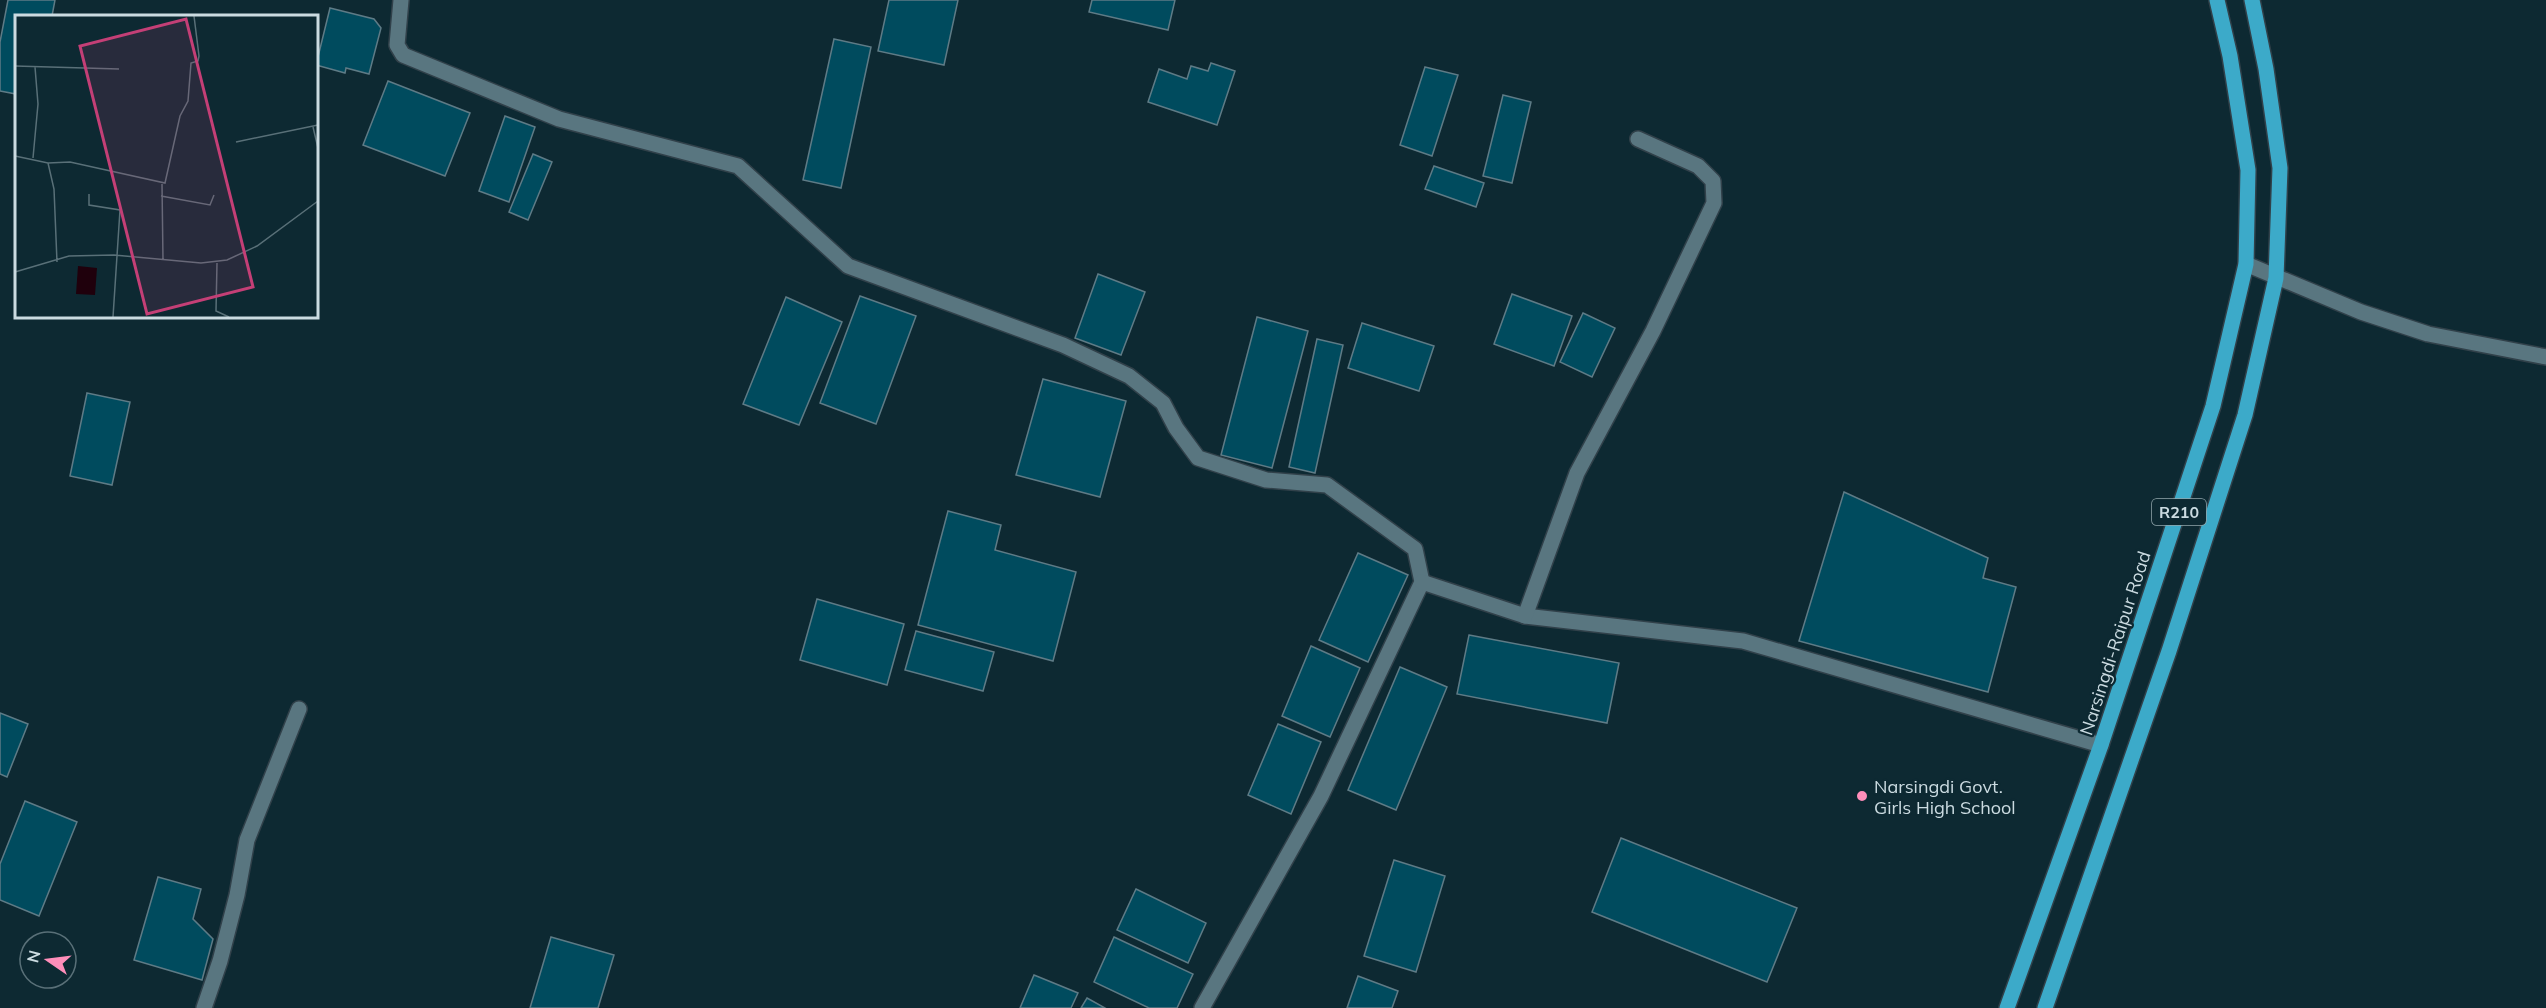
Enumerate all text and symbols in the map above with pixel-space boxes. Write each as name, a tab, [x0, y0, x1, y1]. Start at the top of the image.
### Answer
inset map	[15, 15, 318, 318]
road number: R210	[2152, 499, 2206, 525]
street label: Narsingdi-Raipur Road	[2074, 548, 2156, 738]
place label: Narsingdi Govt. Girls High School	[1874, 775, 2016, 819]
marker: Narsingdi Govt. Girls High School	[1855, 789, 1869, 803]
north arrow	[18, 930, 78, 990]
text: N	[22, 948, 45, 965]

